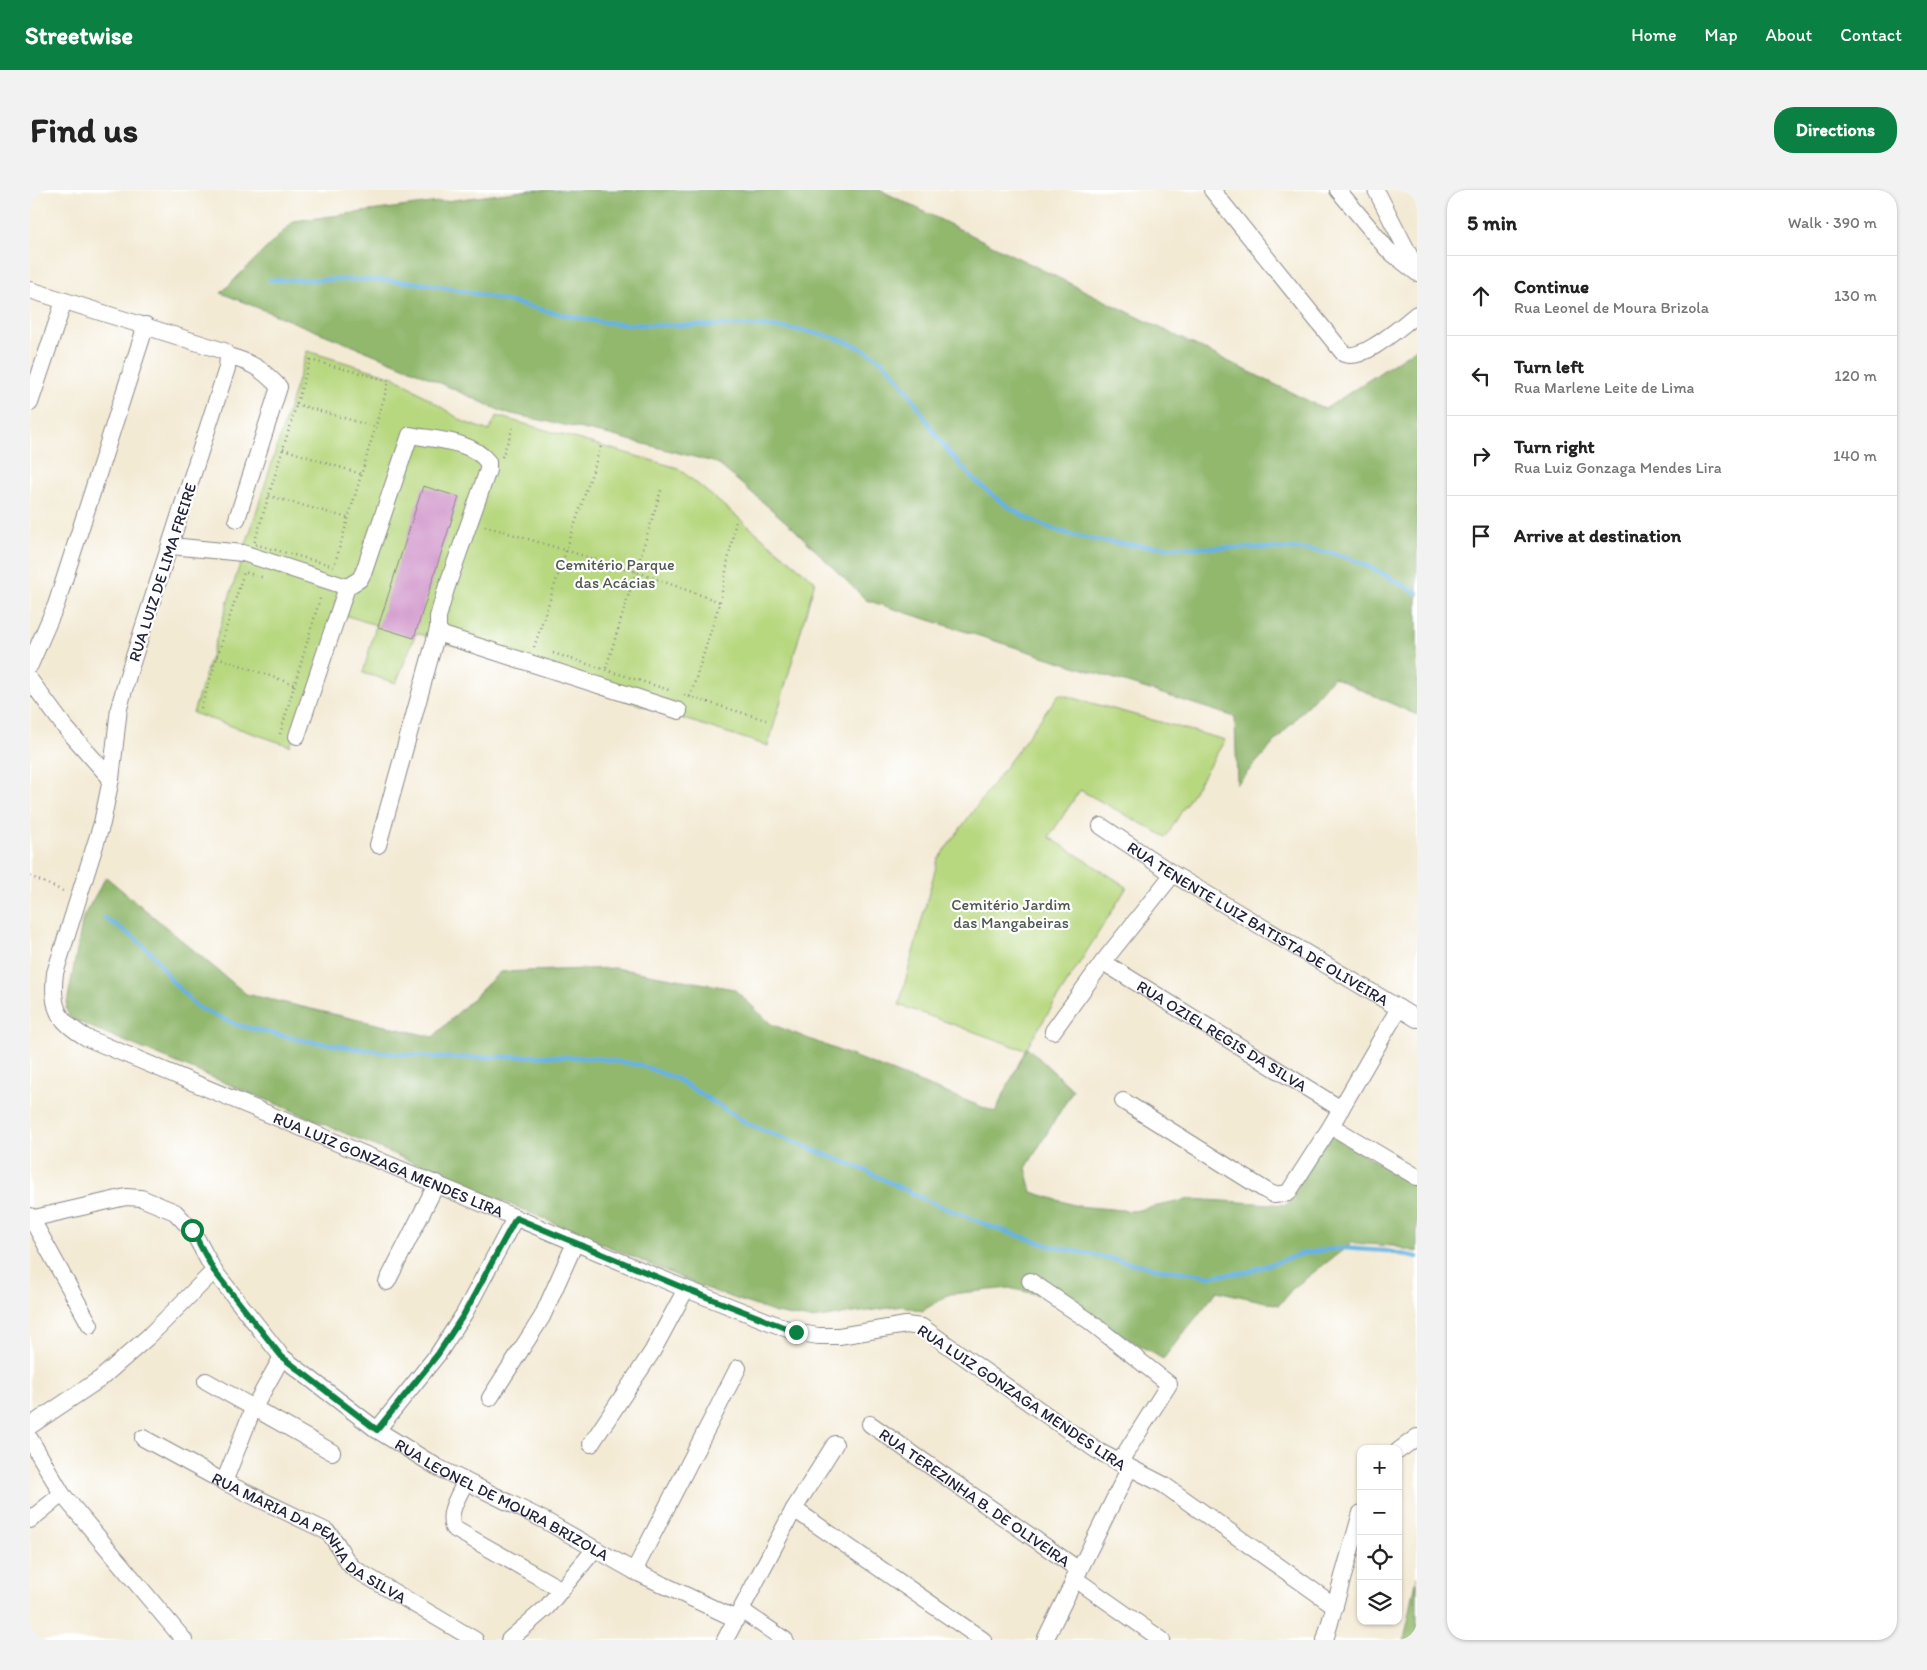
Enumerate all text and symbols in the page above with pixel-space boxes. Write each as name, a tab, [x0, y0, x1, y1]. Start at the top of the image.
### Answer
text: Streetwise	[25, 21, 133, 50]
text: Home	[1631, 24, 1677, 46]
text: Map	[1705, 24, 1738, 46]
text: About	[1766, 24, 1812, 46]
text: Contact	[1840, 24, 1902, 46]
button: Directions	[1774, 107, 1897, 153]
text: Find us	[30, 109, 138, 151]
text: 5 min	[1467, 210, 1517, 235]
text: Walk · 390 m	[1788, 213, 1877, 232]
text: Continue	[1514, 275, 1589, 298]
icon: ahead	[1467, 282, 1495, 310]
text: 130 m	[1834, 286, 1877, 305]
text: Rua Leonel de Moura Brizola	[1514, 298, 1709, 317]
text: Turn left	[1514, 355, 1584, 378]
icon: left	[1467, 362, 1495, 390]
text: 120 m	[1834, 366, 1877, 385]
text: Rua Marlene Leite de Lima	[1514, 378, 1694, 397]
text: Turn right	[1514, 435, 1595, 458]
icon: right	[1467, 442, 1495, 470]
text: 140 m	[1833, 446, 1877, 465]
text: Rua Luiz Gonzaga Mendes Lira	[1514, 458, 1722, 477]
street label: RUA LUIZ DE LIMA FREIRE	[125, 480, 200, 664]
icon: arrive	[1467, 522, 1495, 550]
text: Arrive at destination	[1514, 524, 1681, 547]
park label: Cemitério Parque das Acácias	[555, 555, 675, 592]
street label: RUA TENENTE LUIZ BATISTA DE OLIVEIRA	[1124, 837, 1392, 1010]
park label: Cemitério Jardim das Mangabeiras	[951, 895, 1071, 932]
street label: RUA OZIEL REGIS DA SILVA	[1133, 976, 1310, 1096]
street label: RUA LUIZ GONZAGA MENDES LIRA	[270, 1108, 506, 1221]
route start	[181, 1219, 204, 1242]
street label: RUA LUIZ GONZAGA MENDES LIRA	[914, 1320, 1130, 1475]
route end	[785, 1321, 808, 1344]
street label: RUA TEREZINHA B. DE OLIVEIRA	[876, 1425, 1074, 1571]
street label: RUA LEONEL DE MOURA BRIZOLA	[391, 1434, 612, 1565]
map controls	[1357, 1445, 1402, 1625]
button: +	[1357, 1445, 1402, 1490]
street label: RUA MARIA DA PENHA DA SILVA	[209, 1468, 410, 1607]
button: −	[1357, 1490, 1402, 1535]
button: locate	[1357, 1535, 1402, 1580]
button: layers	[1357, 1580, 1402, 1625]

